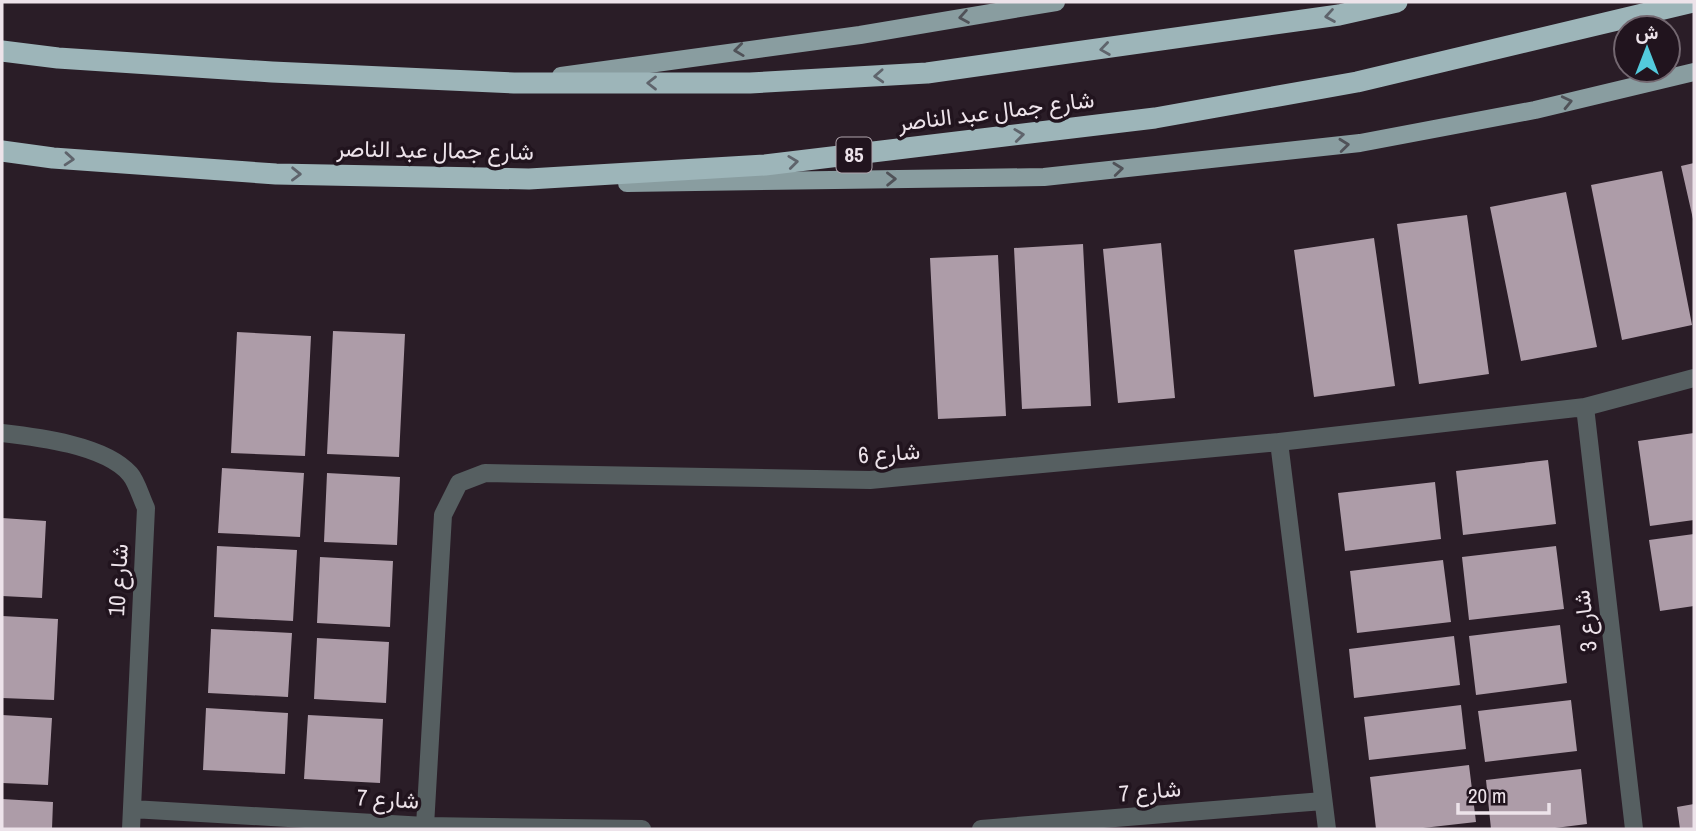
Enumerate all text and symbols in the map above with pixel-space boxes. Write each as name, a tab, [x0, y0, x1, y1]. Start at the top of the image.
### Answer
one-way arrow	[1324, 8, 1336, 23]
one-way arrow	[958, 9, 970, 24]
north arrow	[1612, 14, 1682, 84]
text: ش	[1636, 19, 1659, 45]
one-way arrow	[733, 42, 745, 57]
one-way arrow	[1099, 42, 1111, 57]
one-way arrow	[873, 68, 884, 83]
one-way arrow	[646, 75, 657, 91]
street label: شارع جمال عبد الناصر	[895, 83, 1096, 139]
one-way arrow	[1561, 96, 1573, 110]
one-way arrow	[1013, 127, 1025, 142]
street label: شارع جمال عبد الناصر	[335, 132, 534, 168]
one-way arrow	[1338, 137, 1350, 152]
road number: 85	[836, 138, 872, 172]
one-way arrow	[64, 151, 75, 166]
one-way arrow	[787, 154, 799, 169]
one-way arrow	[1113, 162, 1124, 177]
one-way arrow	[292, 166, 302, 182]
one-way arrow	[886, 171, 897, 187]
street label: شارع 6	[857, 435, 921, 471]
street label: شارع 10	[100, 543, 136, 617]
street label: شارع 3	[1565, 588, 1605, 654]
street label: شارع 7	[1118, 772, 1182, 810]
scale bar	[1458, 772, 1549, 816]
street label: شارع 7	[356, 781, 420, 817]
text: 20 m	[1468, 781, 1506, 810]

